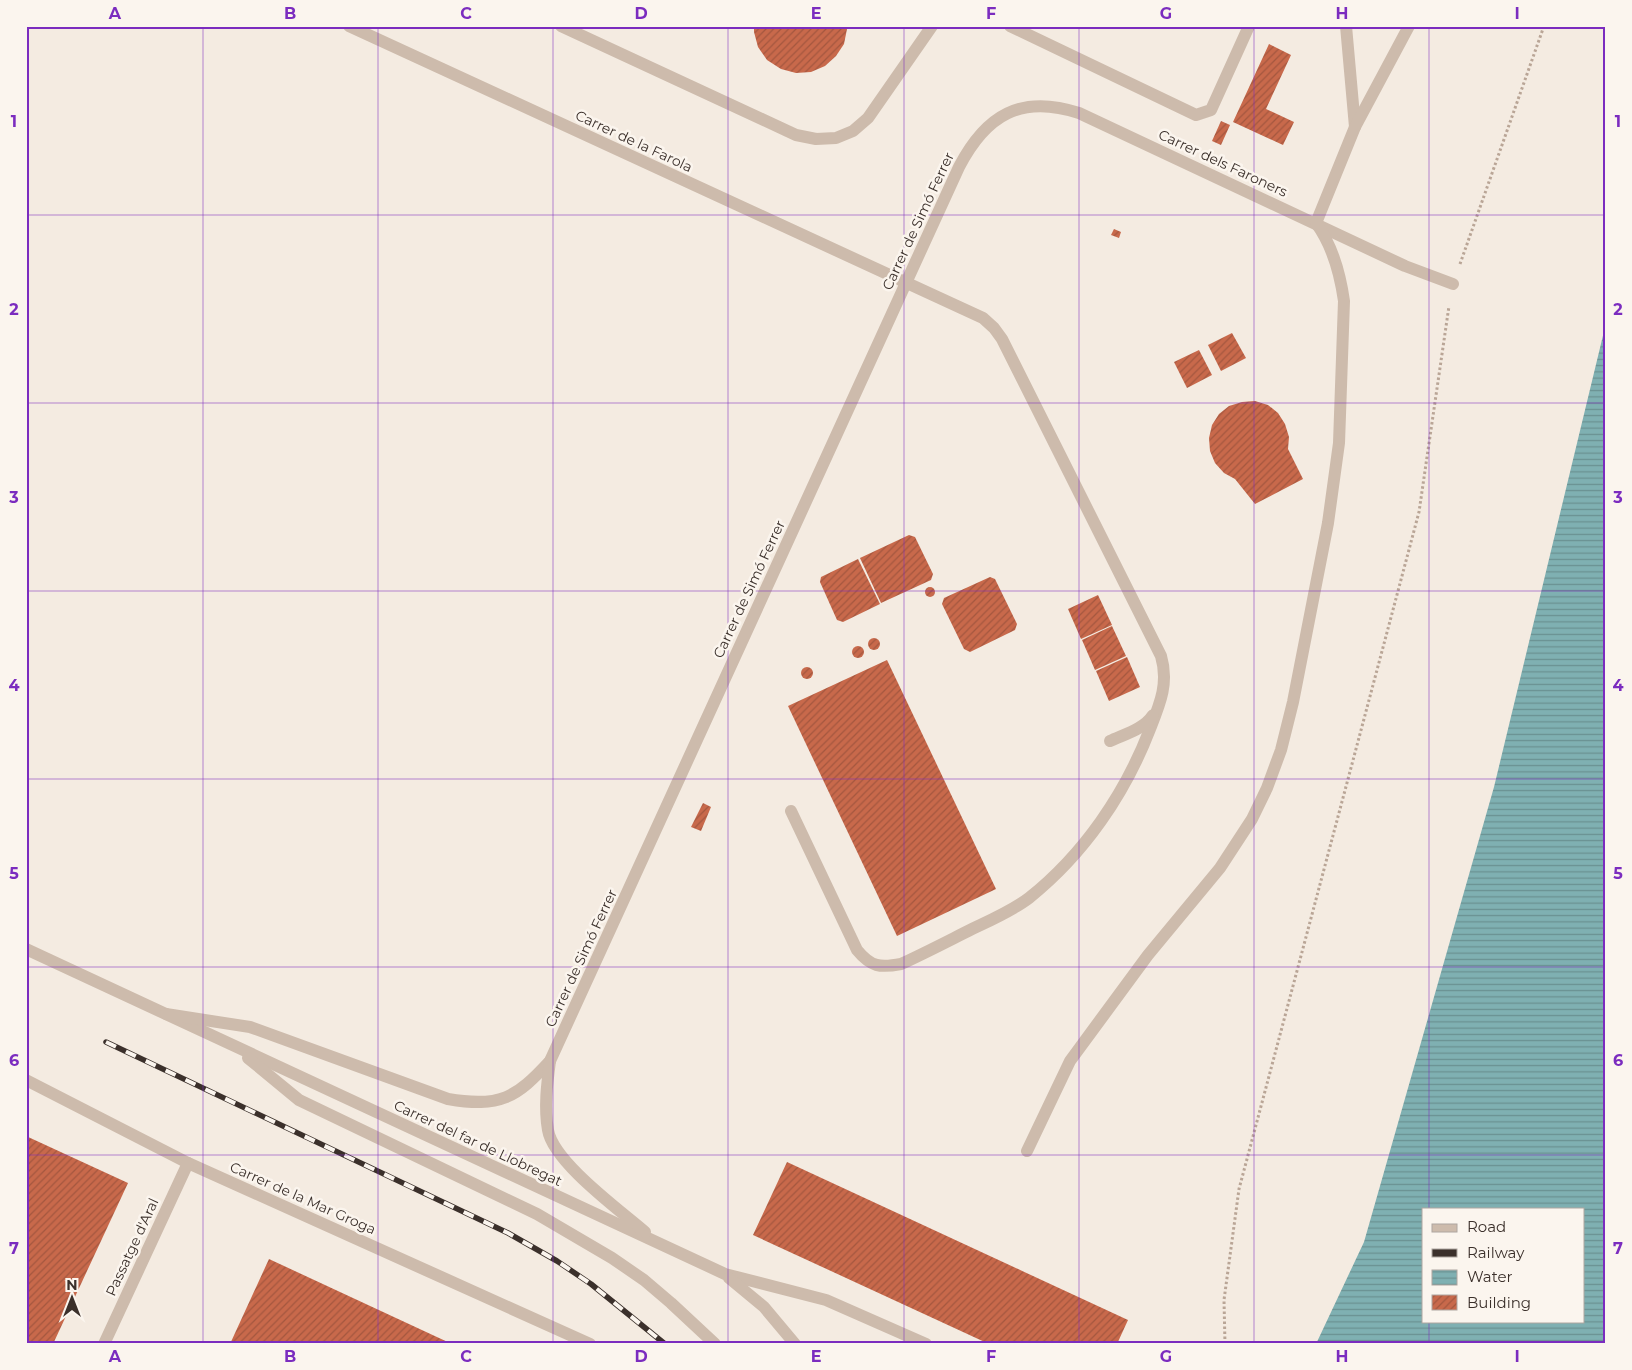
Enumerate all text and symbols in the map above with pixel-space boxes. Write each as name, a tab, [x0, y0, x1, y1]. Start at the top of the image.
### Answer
text: A	[108, 4, 122, 23]
text: B	[284, 4, 296, 23]
text: C	[460, 4, 472, 23]
text: D	[634, 4, 648, 23]
text: E	[811, 4, 821, 23]
text: F	[986, 4, 996, 23]
text: G	[1160, 4, 1172, 23]
text: H	[1336, 4, 1348, 23]
text: I	[1514, 4, 1520, 23]
street label: Carrer de la Farola	[573, 106, 695, 176]
text: 1	[11, 112, 17, 131]
text: 1	[1615, 112, 1621, 131]
street label: Carrer dels Faroners	[1156, 125, 1291, 201]
street label: Carrer de Simó Ferrer	[878, 149, 958, 293]
text: 2	[9, 300, 19, 319]
text: 2	[1613, 300, 1623, 319]
text: 3	[8, 488, 19, 507]
text: 3	[1612, 488, 1623, 507]
street label: Carrer de Simó Ferrer	[709, 517, 789, 661]
text: 4	[8, 676, 20, 695]
text: 4	[1612, 676, 1624, 695]
text: 5	[9, 864, 19, 883]
text: 5	[1613, 864, 1623, 883]
street label: Carrer de Simó Ferrer	[541, 886, 621, 1030]
text: 6	[9, 1051, 19, 1070]
text: 6	[1613, 1051, 1623, 1070]
street label: Carrer del far de Llobregat	[391, 1096, 565, 1190]
street label: Carrer de la Mar Groga	[227, 1158, 379, 1238]
street label: Passatge d'Aral	[101, 1195, 163, 1299]
legend	[1422, 1208, 1584, 1322]
text: Road	[1467, 1217, 1506, 1236]
text: 7	[9, 1239, 19, 1258]
text: 7	[1613, 1239, 1623, 1258]
text: Railway	[1467, 1243, 1525, 1262]
text: Water	[1467, 1267, 1513, 1286]
north arrow	[48, 1272, 98, 1322]
text: N	[66, 1276, 78, 1294]
text: Building	[1467, 1293, 1531, 1312]
text: A	[108, 1347, 122, 1366]
text: B	[284, 1347, 296, 1366]
text: C	[460, 1347, 472, 1366]
text: D	[634, 1347, 648, 1366]
text: E	[811, 1347, 821, 1366]
text: F	[986, 1347, 996, 1366]
text: G	[1160, 1347, 1172, 1366]
text: H	[1336, 1347, 1348, 1366]
text: I	[1514, 1347, 1520, 1366]

